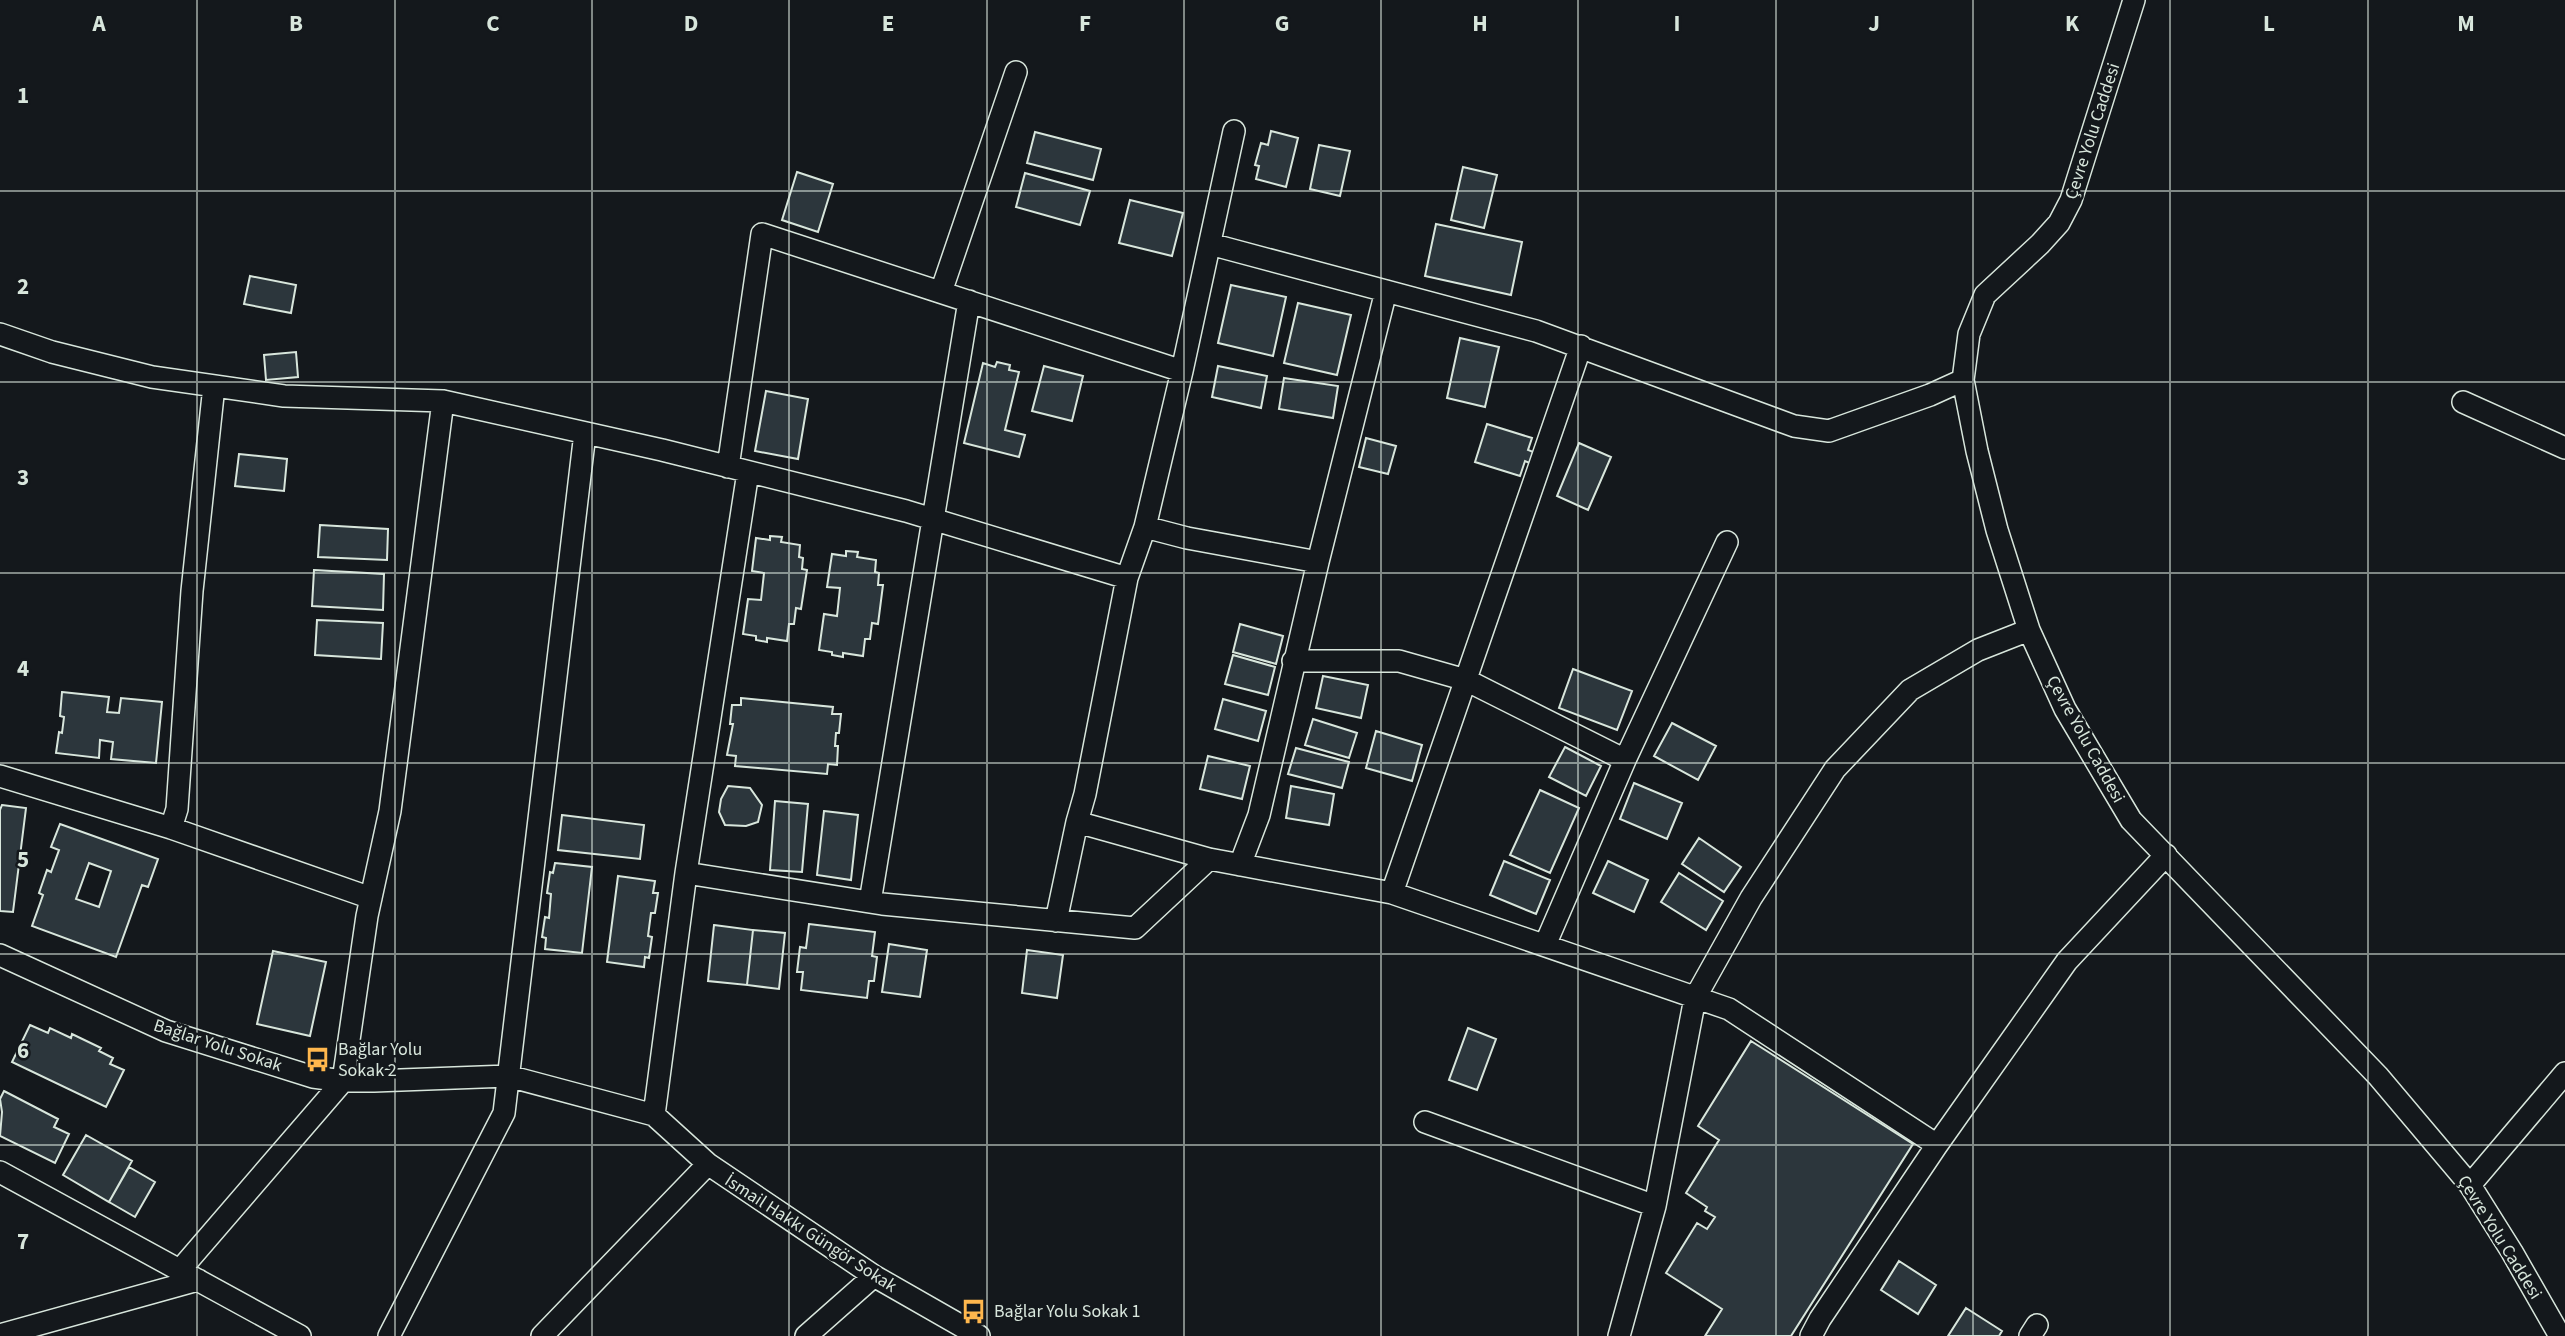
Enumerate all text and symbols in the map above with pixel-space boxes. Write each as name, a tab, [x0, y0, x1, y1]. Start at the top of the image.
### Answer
text: A	[91, 7, 106, 40]
text: B	[289, 7, 303, 40]
text: C	[486, 7, 500, 40]
text: D	[684, 7, 698, 40]
text: E	[882, 7, 894, 40]
text: F	[1079, 7, 1091, 40]
text: G	[1275, 7, 1289, 40]
text: H	[1472, 7, 1488, 40]
text: I	[1674, 7, 1680, 40]
text: J	[1868, 7, 1880, 40]
text: K	[2065, 7, 2080, 40]
text: L	[2263, 7, 2275, 40]
text: M	[2457, 7, 2475, 40]
street label: Çevre Yolu Caddesi	[2059, 60, 2126, 203]
text: 1	[17, 79, 29, 112]
text: 2	[17, 270, 29, 303]
text: 3	[17, 461, 29, 494]
text: 4	[17, 652, 29, 685]
street label: Çevre Yolu Caddesi	[2040, 671, 2131, 807]
text: 5	[17, 843, 29, 876]
street label: Bağlar Yolu Sokak	[150, 1013, 285, 1078]
text: 6	[17, 1034, 29, 1067]
place label: Bağlar Yolu Sokak 2	[338, 1037, 422, 1083]
bus stop icon: Bağlar Yolu Sokak 2	[304, 1045, 332, 1073]
street label: İsmail Hakkı Güngör Sokak	[720, 1168, 902, 1299]
street label: Çevre Yolu Caddesi	[2451, 1170, 2548, 1304]
text: 7	[17, 1225, 29, 1258]
bus stop icon: Bağlar Yolu Sokak 1	[960, 1297, 988, 1325]
place label: Bağlar Yolu Sokak 1	[994, 1299, 1140, 1324]

